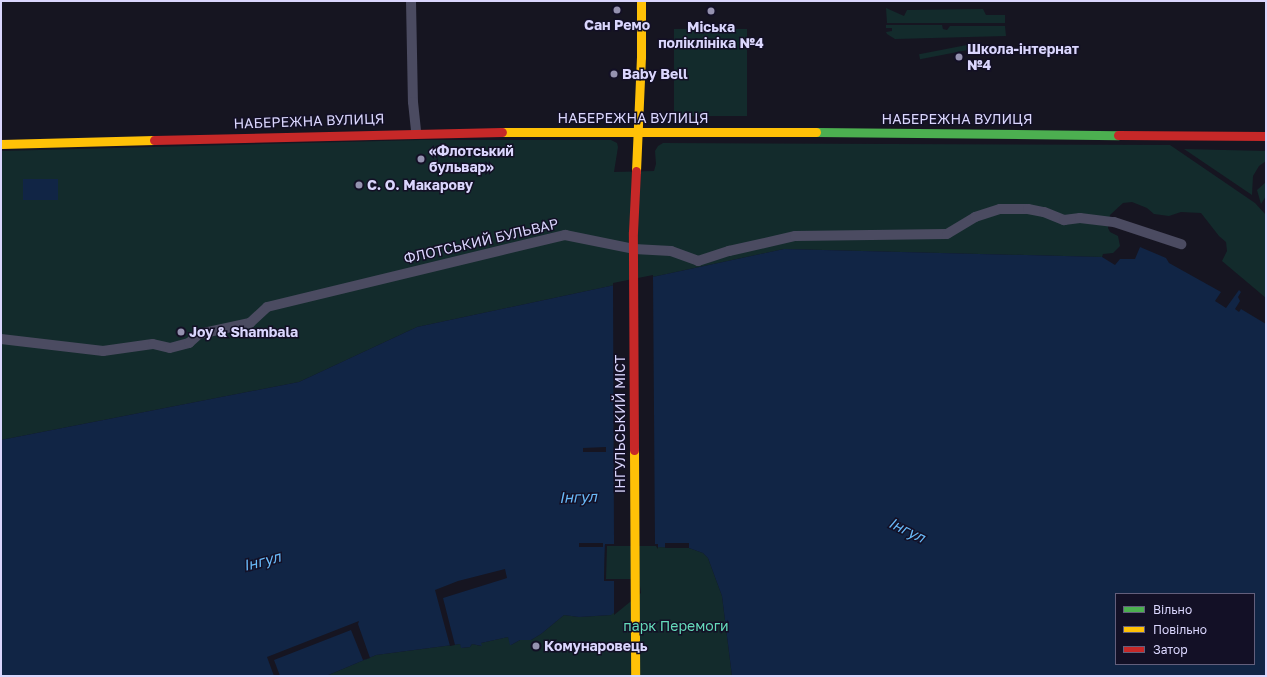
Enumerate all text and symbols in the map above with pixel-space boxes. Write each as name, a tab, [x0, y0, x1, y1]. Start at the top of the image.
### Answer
marker: Сан Ремо	[612, 5, 622, 15]
marker: Міська поліклініка №4	[705, 5, 717, 17]
place label: Сан Ремо	[584, 17, 650, 33]
place label: Міська поліклініка №4	[658, 19, 764, 52]
place label: Школа-інтернат №4	[967, 41, 1079, 74]
marker: Школа-інтернат №4	[954, 52, 964, 62]
place label: Baby Bell	[622, 66, 688, 82]
marker: Baby Bell	[609, 69, 619, 79]
street label: НАБЕРЕЖНА ВУЛИЦЯ	[233, 110, 385, 132]
street label: НАБЕРЕЖНА ВУЛИЦЯ	[558, 110, 708, 126]
street label: НАБЕРЕЖНА ВУЛИЦЯ	[882, 111, 1032, 127]
place label: «Флотський бульвар»	[429, 143, 514, 176]
marker: «Флотський бульвар»	[416, 154, 426, 164]
place label: С. О. Макарову	[367, 177, 473, 193]
marker: С. О. Макарову	[354, 180, 364, 190]
street label: ФЛОТСЬКИЙ БУЛЬВАР	[402, 215, 560, 267]
place label: Joy & Shambala	[189, 324, 298, 340]
marker: Joy & Shambala	[176, 327, 186, 337]
street label: ІНГУЛЬСЬКИЙ МІСТ	[612, 355, 628, 493]
water label: Інгул	[559, 487, 597, 507]
water label: Інгул	[886, 514, 928, 546]
water label: Інгул	[241, 547, 283, 575]
legend	[1115, 593, 1255, 665]
text: Вільно	[1153, 602, 1192, 617]
park label: парк Перемоги	[623, 618, 729, 634]
text: Повільно	[1153, 622, 1207, 637]
place label: Комунаровець	[544, 638, 647, 654]
marker: Комунаровець	[531, 641, 541, 651]
text: Затор	[1153, 642, 1188, 657]

